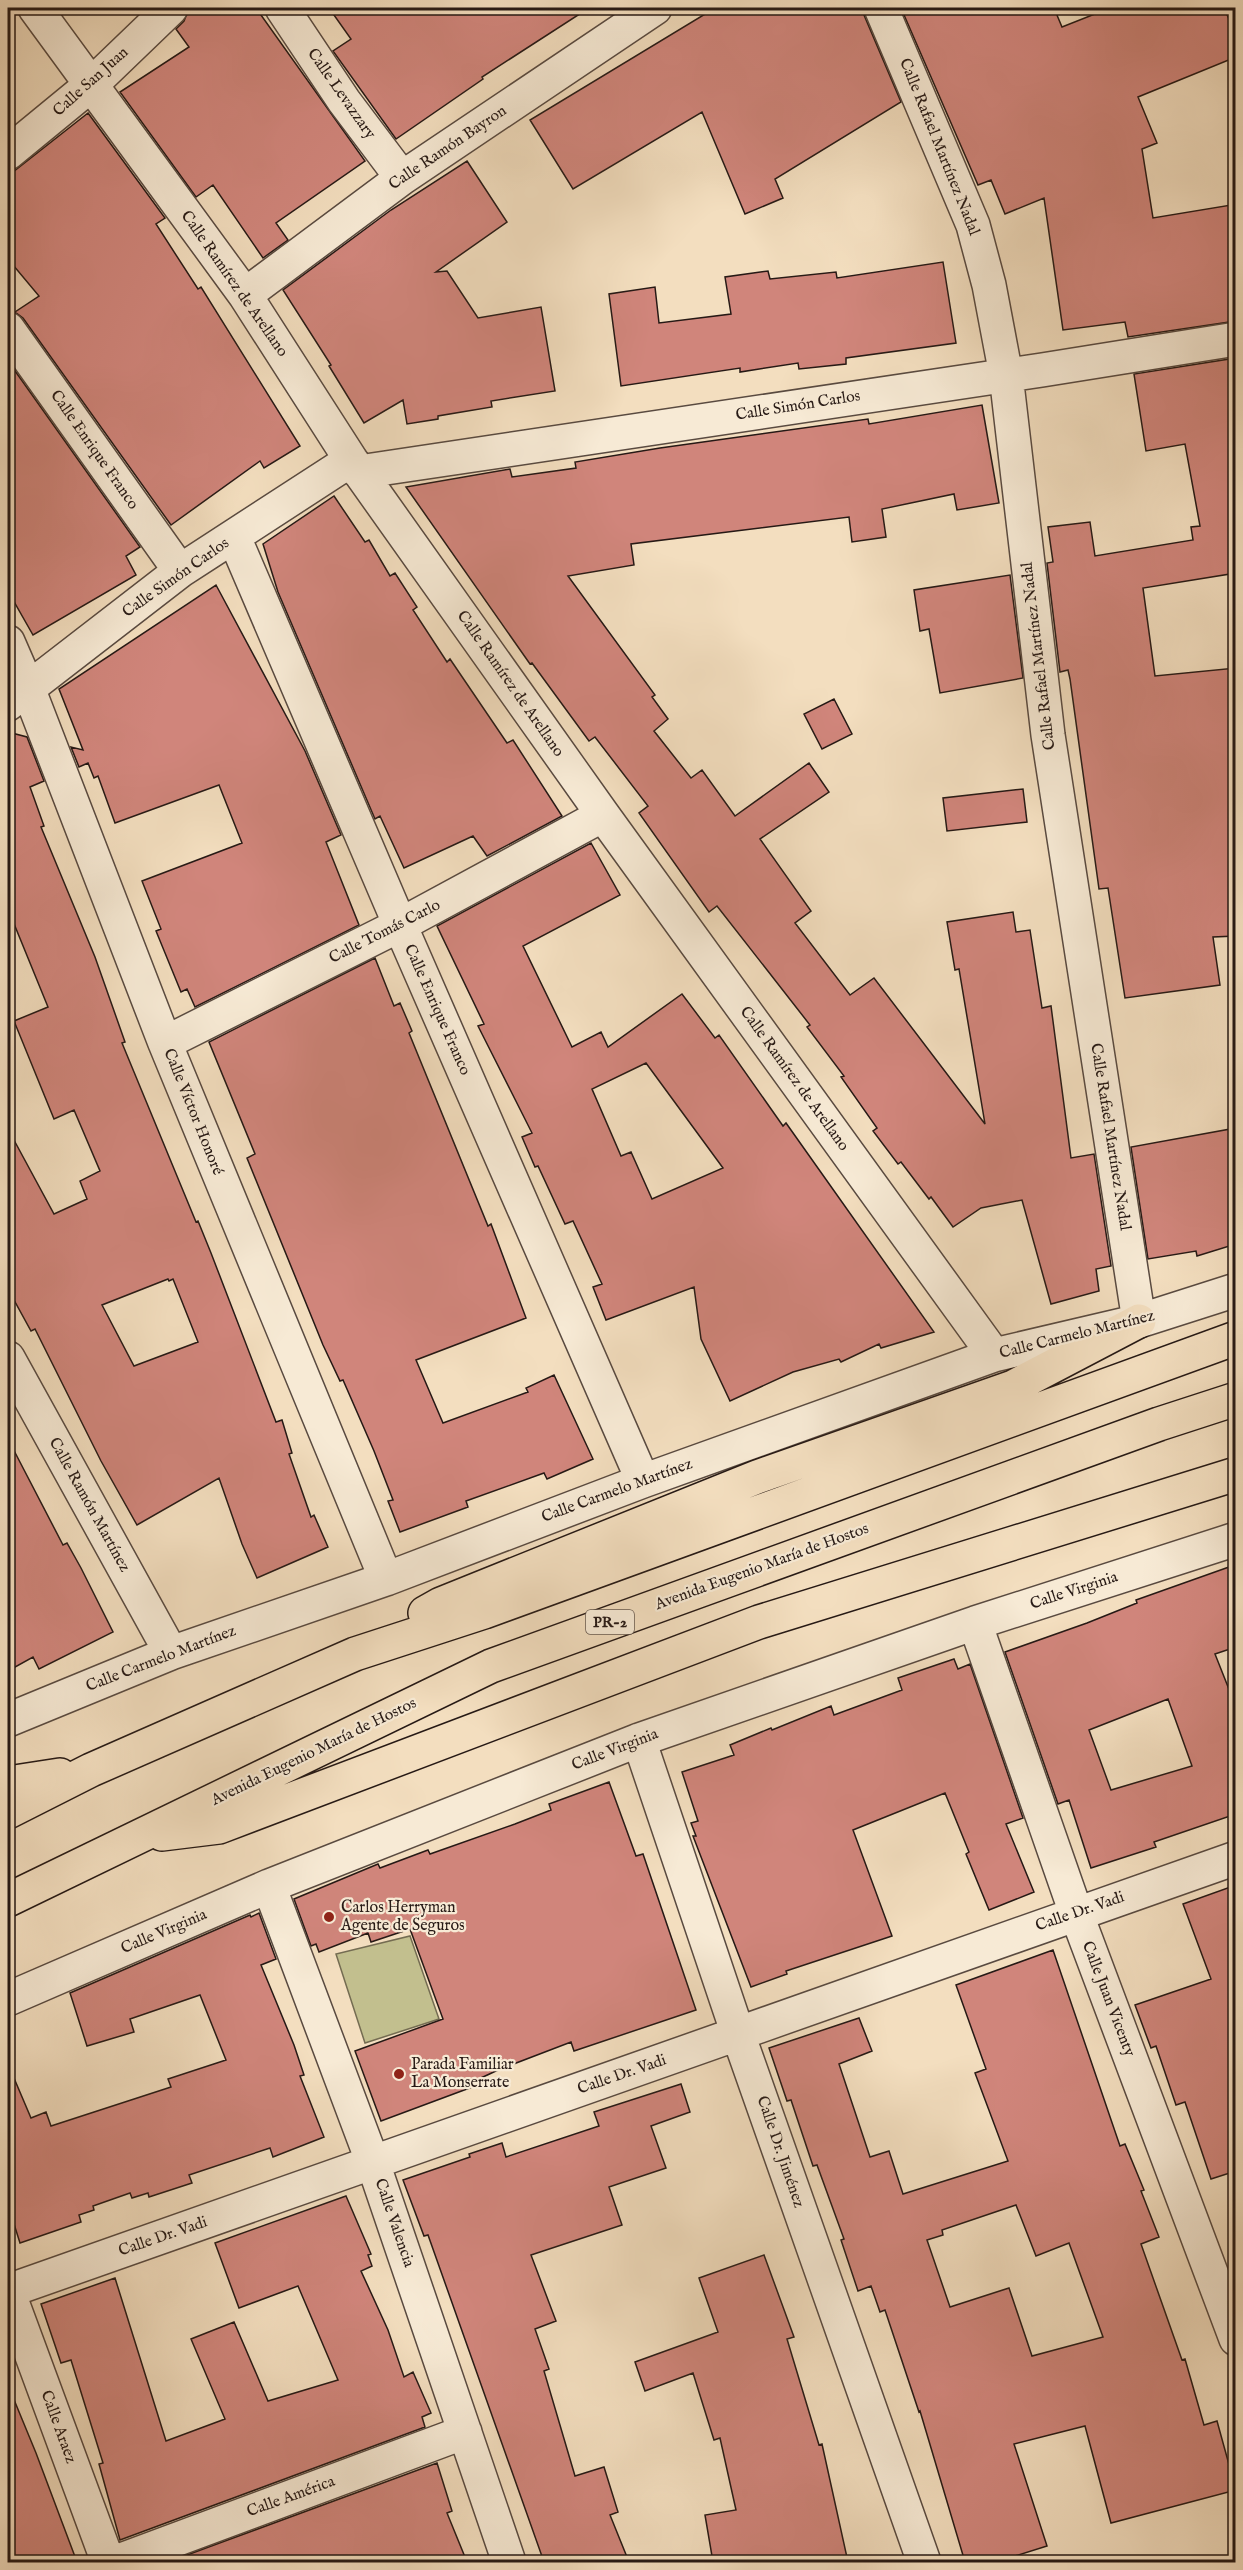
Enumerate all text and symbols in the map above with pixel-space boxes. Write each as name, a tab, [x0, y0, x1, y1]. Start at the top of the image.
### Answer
street label: Calle San Juan	[49, 43, 133, 121]
street label: Calle Levazzary	[302, 45, 380, 143]
street label: Calle Rafael Martínez Nadal	[894, 55, 984, 239]
street label: Calle Ramón Bayron	[385, 101, 511, 195]
street label: Calle Ramírez de Arellano	[176, 207, 292, 361]
street label: Calle Enrique Franco	[45, 386, 143, 514]
street label: Calle Simón Carlos	[734, 386, 862, 426]
street label: Calle Simón Carlos	[119, 533, 234, 622]
street label: Calle Rafael Martínez Nadal	[1017, 560, 1060, 751]
street label: Calle Ramírez de Arellano	[452, 607, 568, 761]
street label: Calle Tomás Carlo	[326, 895, 444, 969]
street label: Calle Enrique Franco	[399, 941, 475, 1079]
street label: Calle Ramírez de Arellano	[735, 1003, 853, 1156]
street label: Calle Rafael Martínez Nadal	[1085, 1042, 1135, 1233]
street label: Calle Víctor Honoré	[158, 1046, 228, 1178]
street label: Calle Carmelo Martínez	[997, 1306, 1157, 1364]
street label: Calle Ramón Martínez	[44, 1434, 134, 1576]
street label: Calle Carmelo Martínez	[539, 1454, 695, 1528]
street label: Avenida Eugenio María de Hostos	[651, 1519, 872, 1615]
street label: Calle Virginia	[1028, 1567, 1121, 1615]
road number: PR-2	[586, 1610, 634, 1634]
street label: Calle Carmelo Martínez	[83, 1621, 239, 1697]
street label: Avenida Eugenio María de Hostos	[207, 1693, 420, 1811]
street label: Calle Virginia	[569, 1724, 661, 1776]
street label: Calle Dr. Vadi	[1033, 1887, 1127, 1937]
place label: Carlos Herryman Agente de Seguros	[340, 1898, 465, 1936]
street label: Calle Virginia	[118, 1905, 210, 1959]
marker: Carlos Herryman Agente de Seguros	[322, 1910, 336, 1924]
street label: Calle Juan Vicenty	[1077, 1938, 1139, 2060]
street label: Calle Dr. Vadi	[575, 2050, 669, 2100]
place label: Parada Familiar La Monserrate	[411, 2055, 514, 2093]
marker: Parada Familiar La Monserrate	[392, 2067, 406, 2081]
street label: Calle Dr. Jiménez	[752, 2093, 808, 2211]
street label: Calle Valencia	[369, 2176, 419, 2270]
street label: Calle Dr. Vadi	[116, 2212, 210, 2262]
street label: Calle Araez	[36, 2388, 80, 2466]
street label: Calle América	[244, 2472, 338, 2522]

